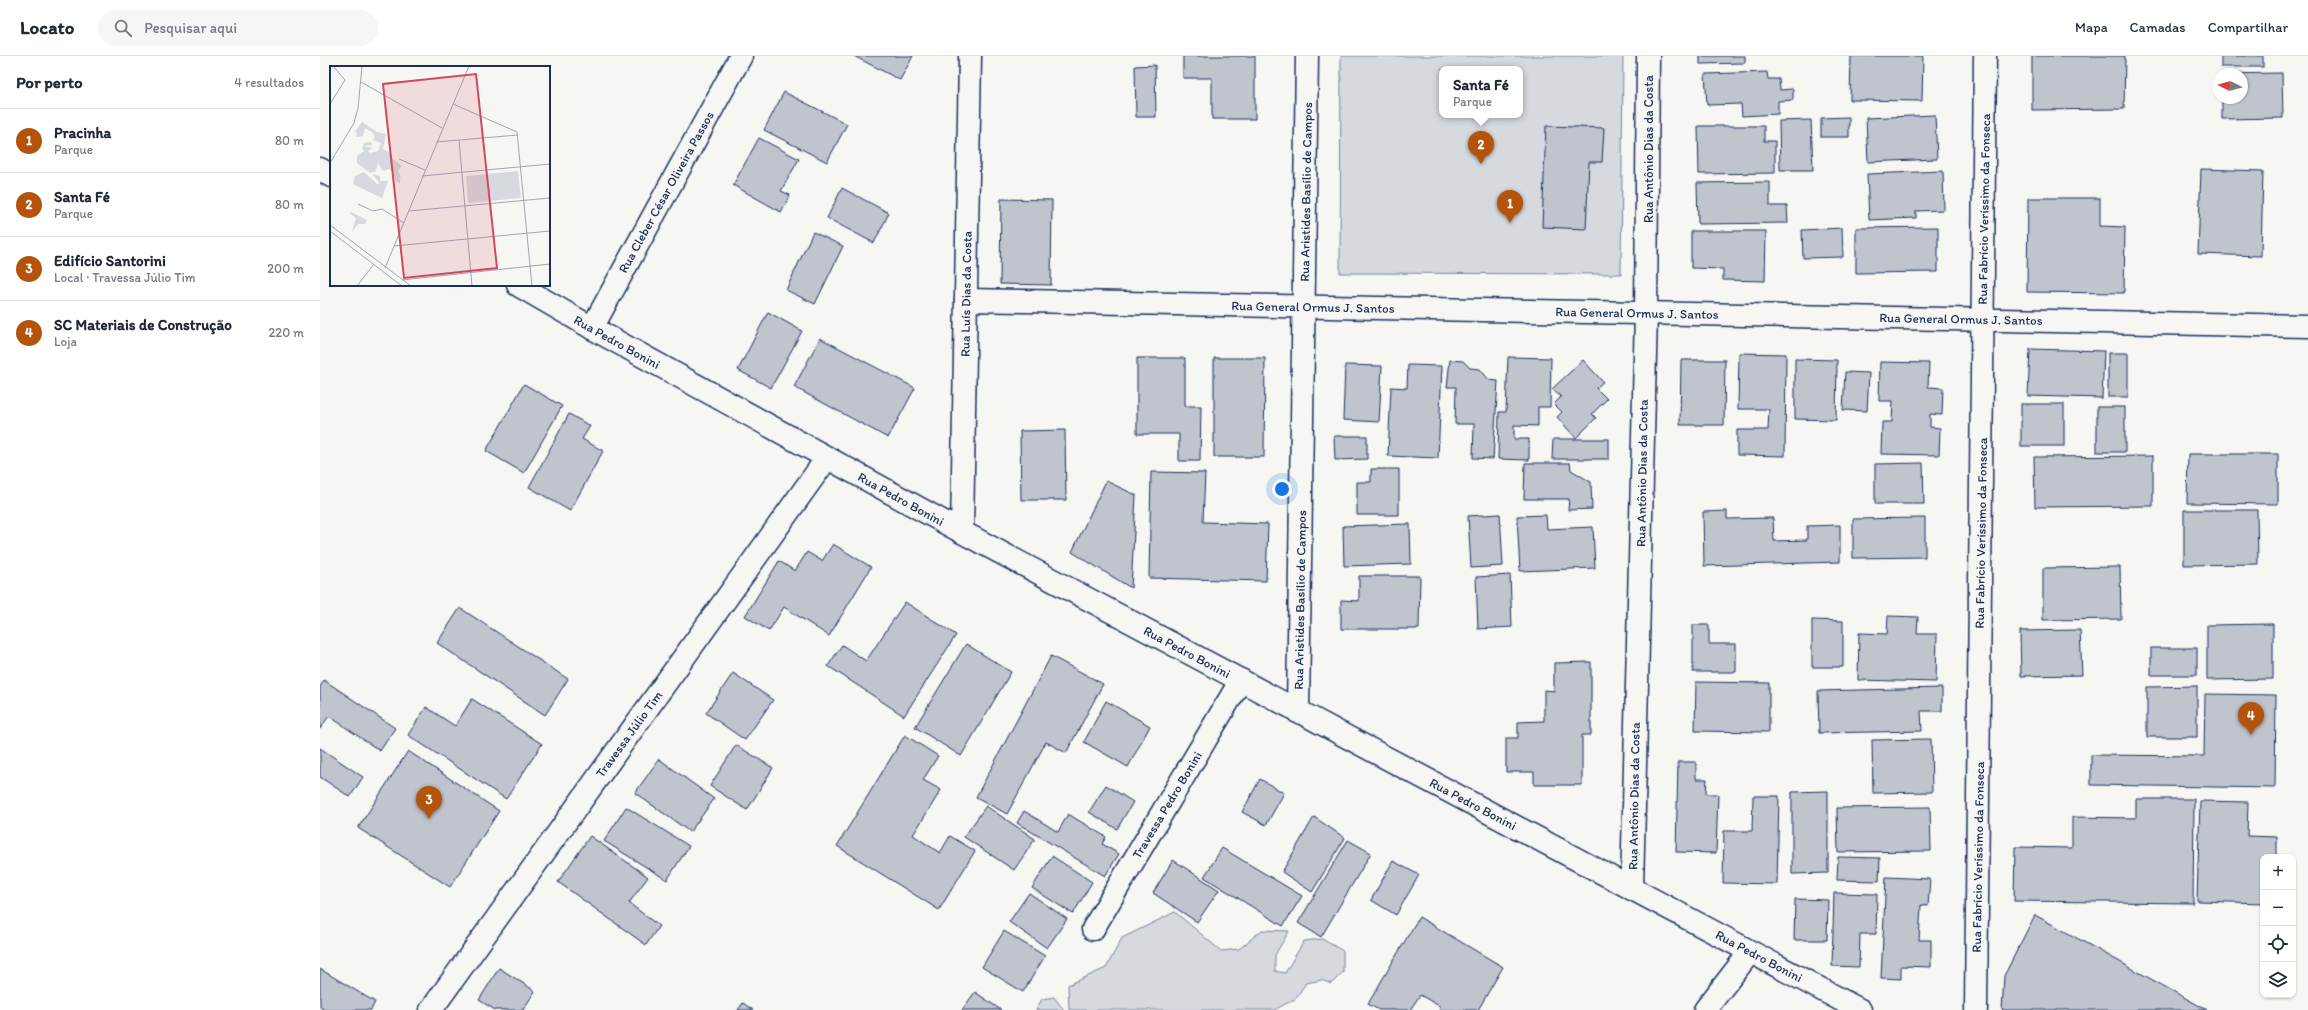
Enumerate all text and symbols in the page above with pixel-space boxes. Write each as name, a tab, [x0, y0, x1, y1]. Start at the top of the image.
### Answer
search box	[98, 10, 378, 46]
text: Locato	[20, 16, 74, 39]
icon: search	[112, 17, 134, 39]
text: Pesquisar aqui	[144, 19, 237, 37]
text: Mapa	[2075, 19, 2108, 36]
text: Camadas	[2130, 19, 2186, 36]
text: Compartilhar	[2208, 19, 2288, 36]
inset map	[330, 66, 550, 286]
popup	[1439, 66, 1523, 118]
north arrow	[2212, 68, 2248, 104]
text: Por perto	[16, 72, 83, 92]
text: 4 resultados	[234, 75, 304, 90]
street label: Rua Antônio Dias da Costa	[1641, 75, 1656, 223]
text: Santa Fé	[1453, 76, 1509, 94]
text: Parque	[1453, 94, 1492, 109]
street label: Rua Aristides Basílio de Campos	[1297, 102, 1315, 282]
street label: Rua Cleber César Oliveira Passos	[615, 108, 717, 275]
street label: Rua Fabrício Veríssimo da Fonseca	[1975, 113, 1993, 305]
text: Pracinha	[54, 124, 111, 142]
pin: 2	[1468, 131, 1494, 164]
text: 1	[26, 133, 32, 148]
text: 80 m	[275, 133, 304, 148]
text: Parque	[54, 142, 93, 157]
text: Santa Fé	[54, 188, 110, 206]
pin: 1	[1497, 190, 1523, 223]
text: 2	[26, 197, 32, 212]
text: 80 m	[275, 197, 304, 212]
text: Parque	[54, 206, 93, 221]
street label: Rua Luís Dias da Costa	[957, 230, 975, 357]
text: Edifício Santorini	[54, 252, 166, 270]
text: 3	[25, 261, 33, 276]
text: 200 m	[267, 261, 304, 276]
text: Local · Travessa Júlio Tim	[54, 270, 196, 285]
street label: Rua General Ormus J. Santos	[1231, 298, 1395, 316]
street label: Rua General Ormus J. Santos	[1555, 304, 1719, 322]
street label: Rua General Ormus J. Santos	[1879, 310, 2043, 328]
street label: Rua Pedro Bonini	[571, 312, 663, 372]
text: SC Materiais de Construção	[54, 316, 232, 334]
text: 4	[25, 325, 33, 340]
text: 220 m	[268, 325, 304, 340]
text: Loja	[54, 334, 77, 349]
street label: Rua Antônio Dias da Costa	[1633, 399, 1651, 547]
street label: Rua Fabrício Veríssimo da Fonseca	[1972, 437, 1990, 629]
street label: Rua Pedro Bonini	[855, 469, 947, 529]
your location	[1272, 479, 1292, 499]
street label: Rua Aristides Basílio de Campos	[1291, 510, 1309, 690]
street label: Rua Pedro Bonini	[1141, 623, 1233, 681]
street label: Travessa Júlio Tim	[593, 688, 665, 780]
pin: 4	[2238, 702, 2264, 735]
street label: Rua Antônio Dias da Costa	[1625, 722, 1643, 870]
street label: Travessa Pedro Bonini	[1129, 749, 1205, 861]
street label: Rua Fabrício Veríssimo da Fonseca	[1969, 761, 1987, 953]
street label: Rua Pedro Bonini	[1427, 775, 1519, 833]
pin: 3	[416, 786, 442, 819]
map controls	[2260, 854, 2296, 998]
button: +	[2260, 854, 2296, 890]
button: −	[2260, 890, 2296, 926]
button: locate	[2260, 926, 2296, 962]
street label: Rua Pedro Bonini	[1713, 927, 1805, 985]
button: layers	[2260, 962, 2296, 998]

